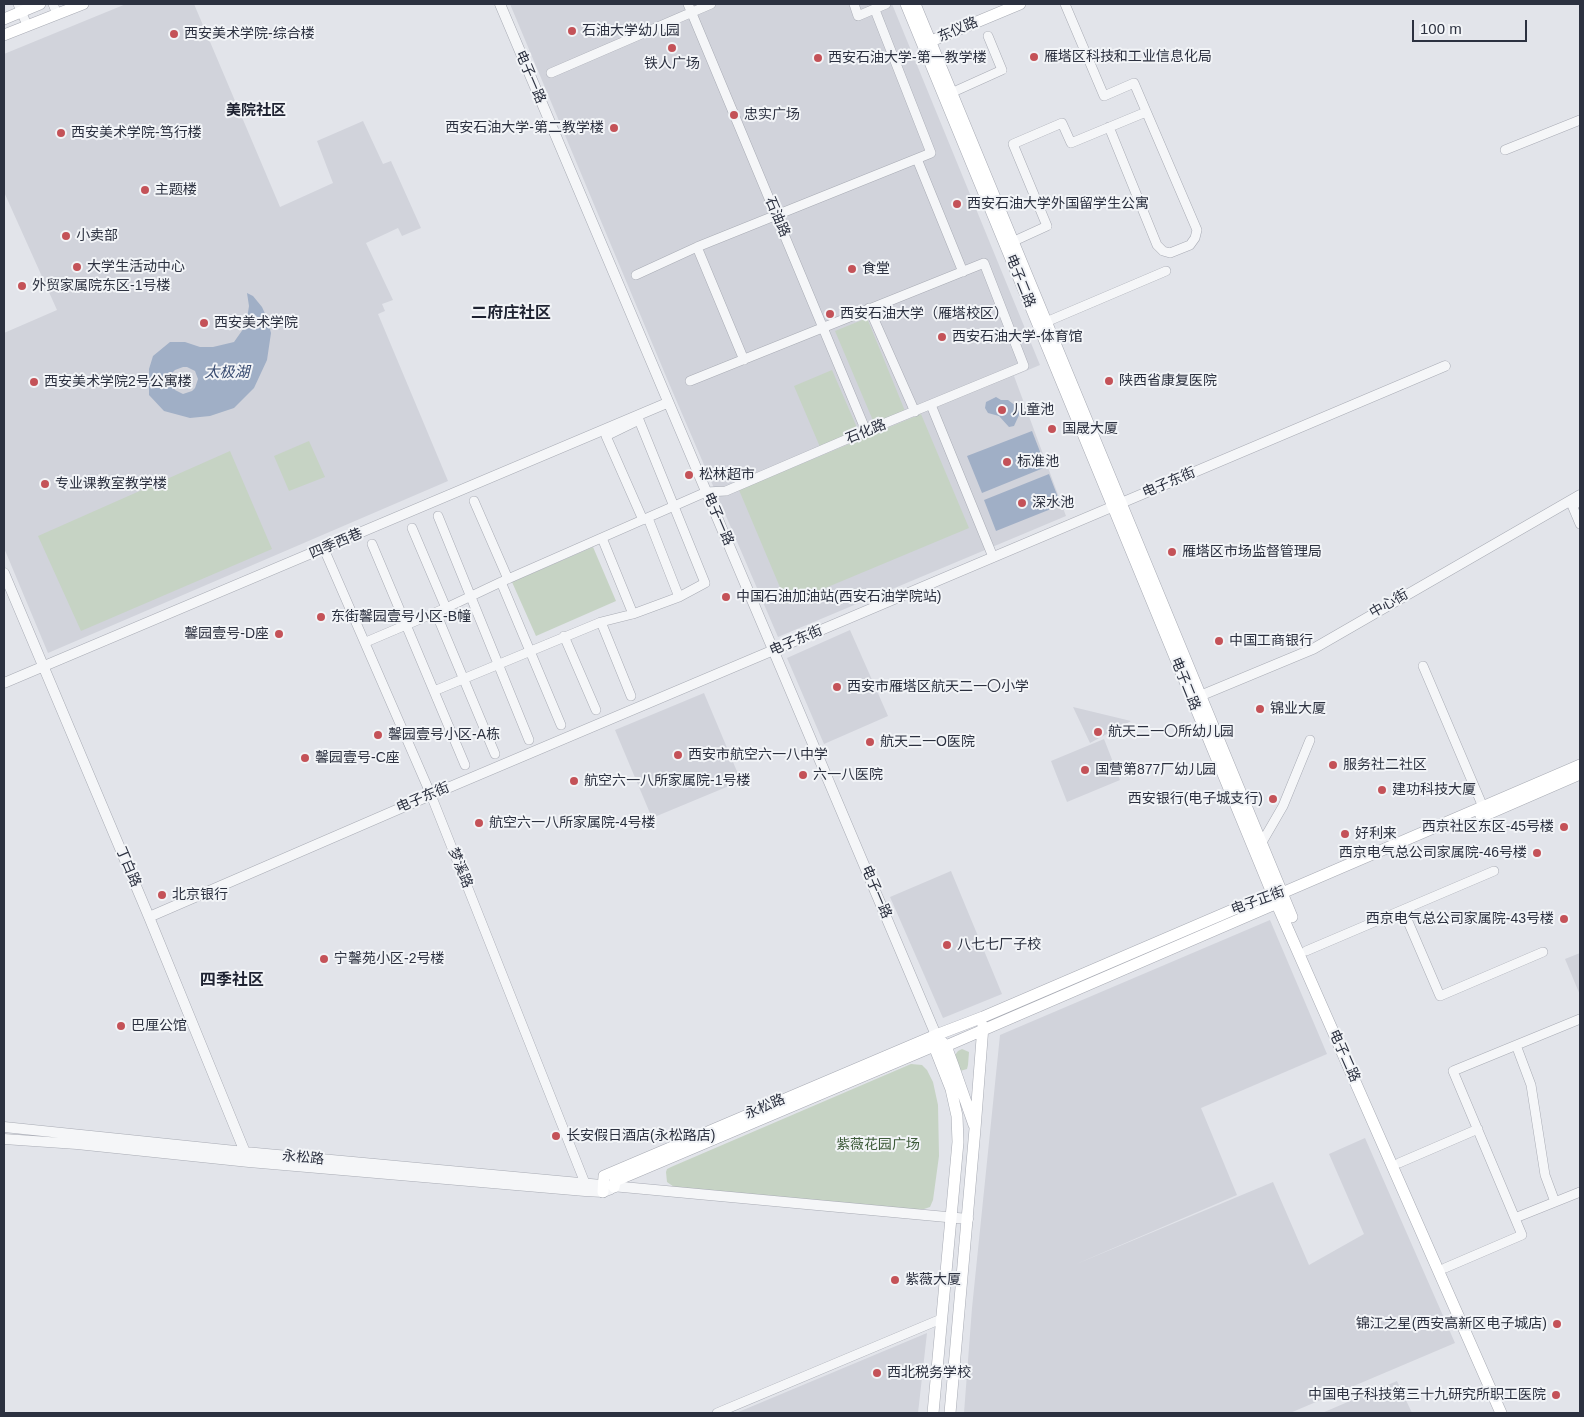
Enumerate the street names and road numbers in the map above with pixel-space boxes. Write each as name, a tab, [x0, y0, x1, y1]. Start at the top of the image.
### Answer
street label: 东仪路	[935, 14, 981, 46]
street label: 电子一路	[511, 48, 549, 106]
street label: 石油路	[761, 194, 793, 240]
street label: 电子二路	[1002, 252, 1038, 310]
street label: 石化路	[843, 416, 889, 448]
street label: 电子东街	[1140, 464, 1198, 502]
street label: 电子一路	[699, 490, 737, 548]
street label: 四季西巷	[307, 525, 365, 563]
street label: 中心街	[1367, 586, 1411, 622]
street label: 电子东街	[767, 622, 825, 660]
street label: 电子二路	[1167, 655, 1203, 713]
street label: 电子东街	[394, 779, 452, 817]
street label: 丁白路	[112, 844, 144, 890]
street label: 梦溪路	[444, 845, 476, 891]
street label: 电子一路	[857, 863, 895, 921]
street label: 电子正街	[1229, 884, 1287, 918]
street label: 电子二路	[1325, 1027, 1363, 1085]
street label: 永松路	[742, 1091, 788, 1123]
street label: 永松路	[281, 1148, 325, 1168]

